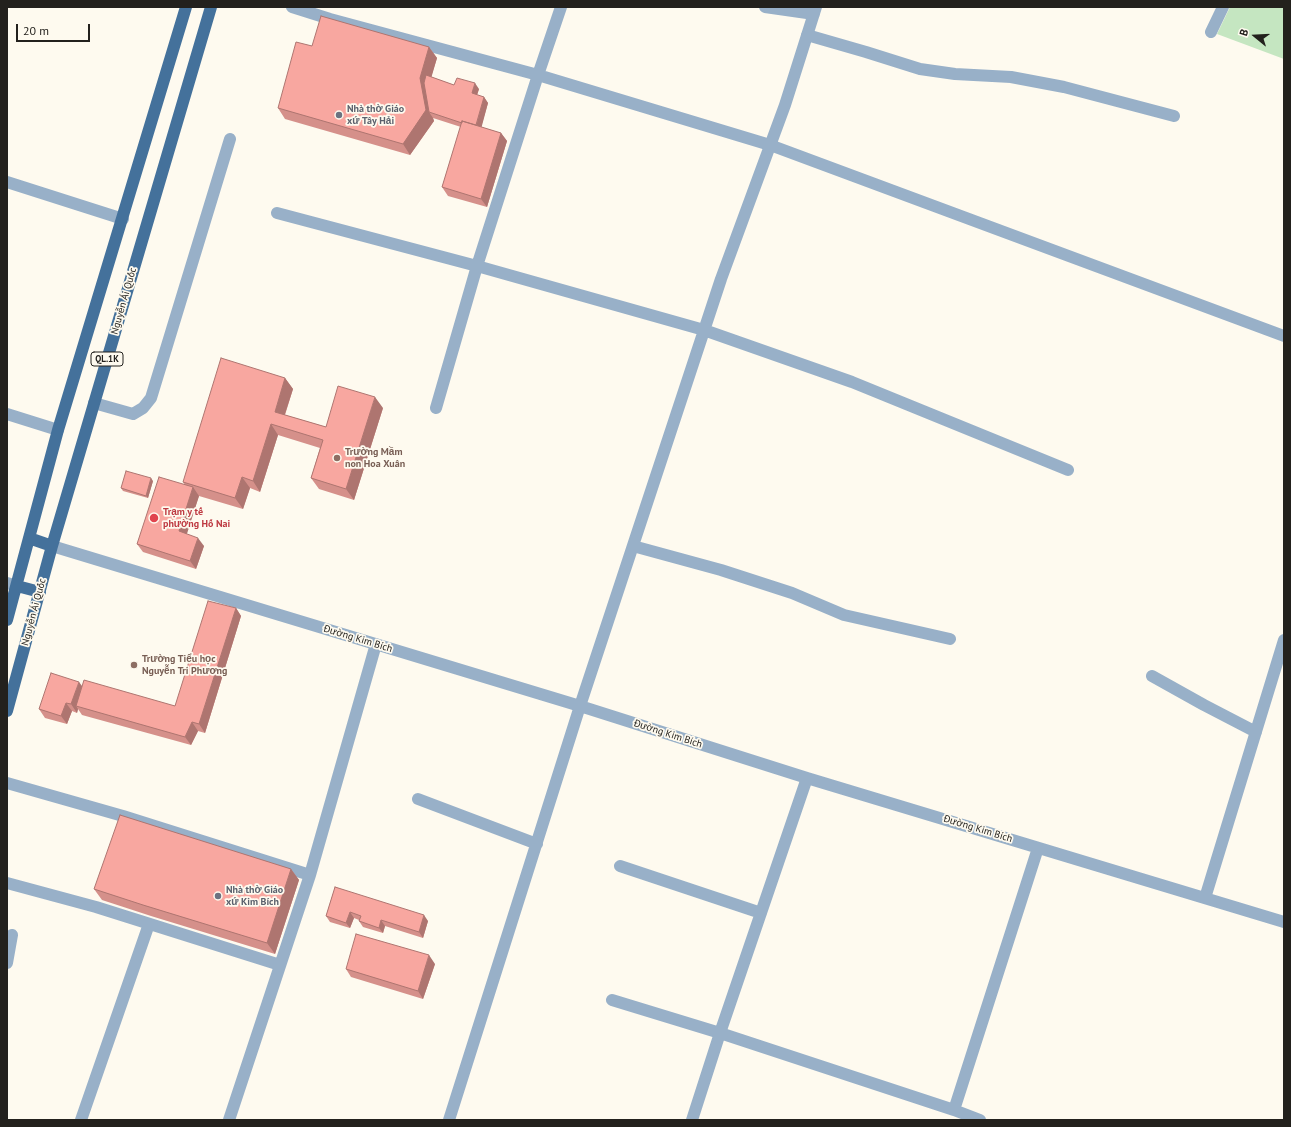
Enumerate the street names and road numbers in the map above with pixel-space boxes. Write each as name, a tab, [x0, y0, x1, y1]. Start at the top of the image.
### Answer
street label: Nguyễn Ái Quốc	[109, 266, 139, 336]
road number: QL.1K	[91, 352, 123, 366]
street label: Nguyễn Ái Quốc	[19, 577, 49, 647]
street label: Đường Kim Bích	[322, 623, 394, 655]
street label: Đường Kim Bích	[632, 717, 704, 751]
street label: Đường Kim Bích	[942, 813, 1014, 845]

